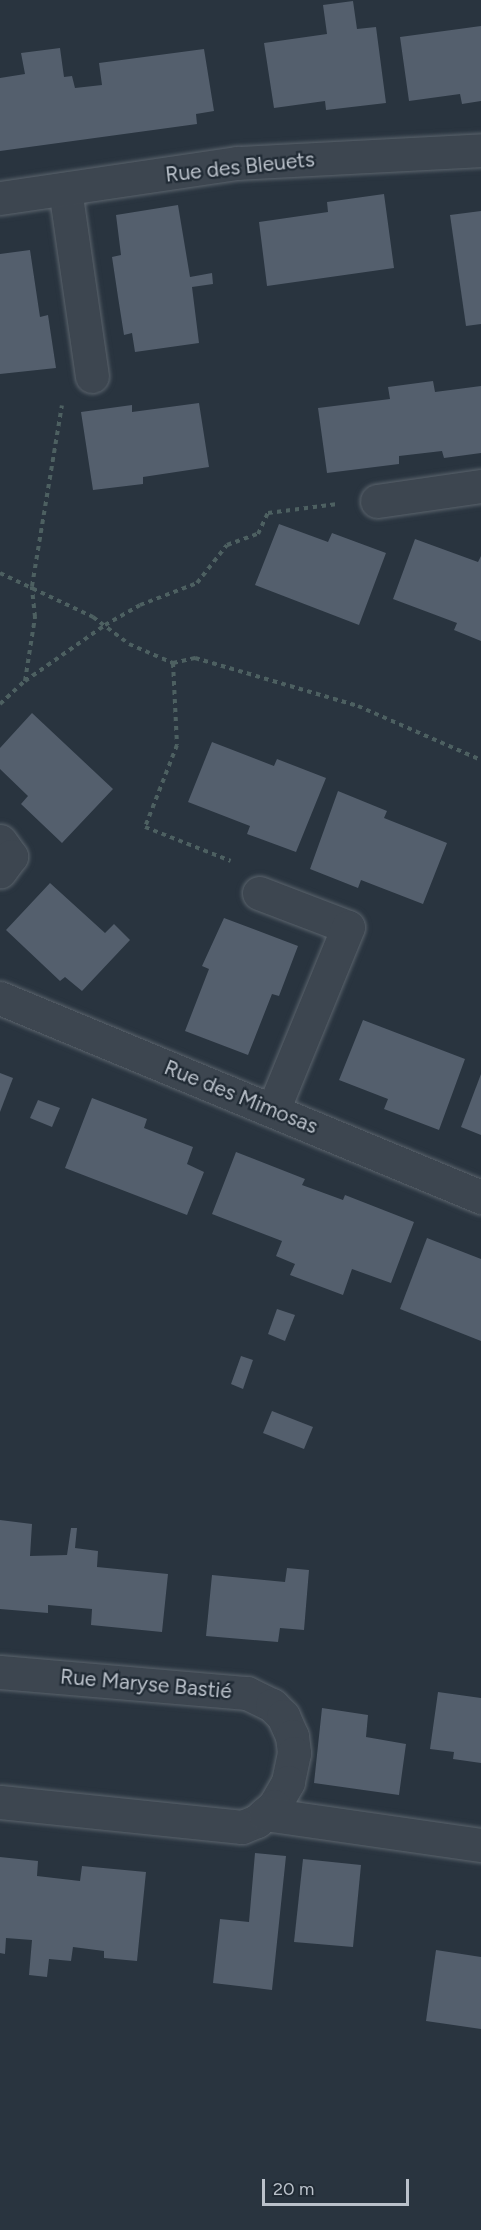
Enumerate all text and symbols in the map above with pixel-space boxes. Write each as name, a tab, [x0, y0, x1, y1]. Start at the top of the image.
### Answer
street label: Rue des Bleuets	[164, 147, 316, 187]
street label: Rue des Mimosas	[161, 1055, 321, 1139]
street label: Rue Maryse Bastié	[59, 1664, 233, 1704]
scale bar	[265, 2167, 412, 2205]
text: 20 m	[273, 2178, 314, 2200]

